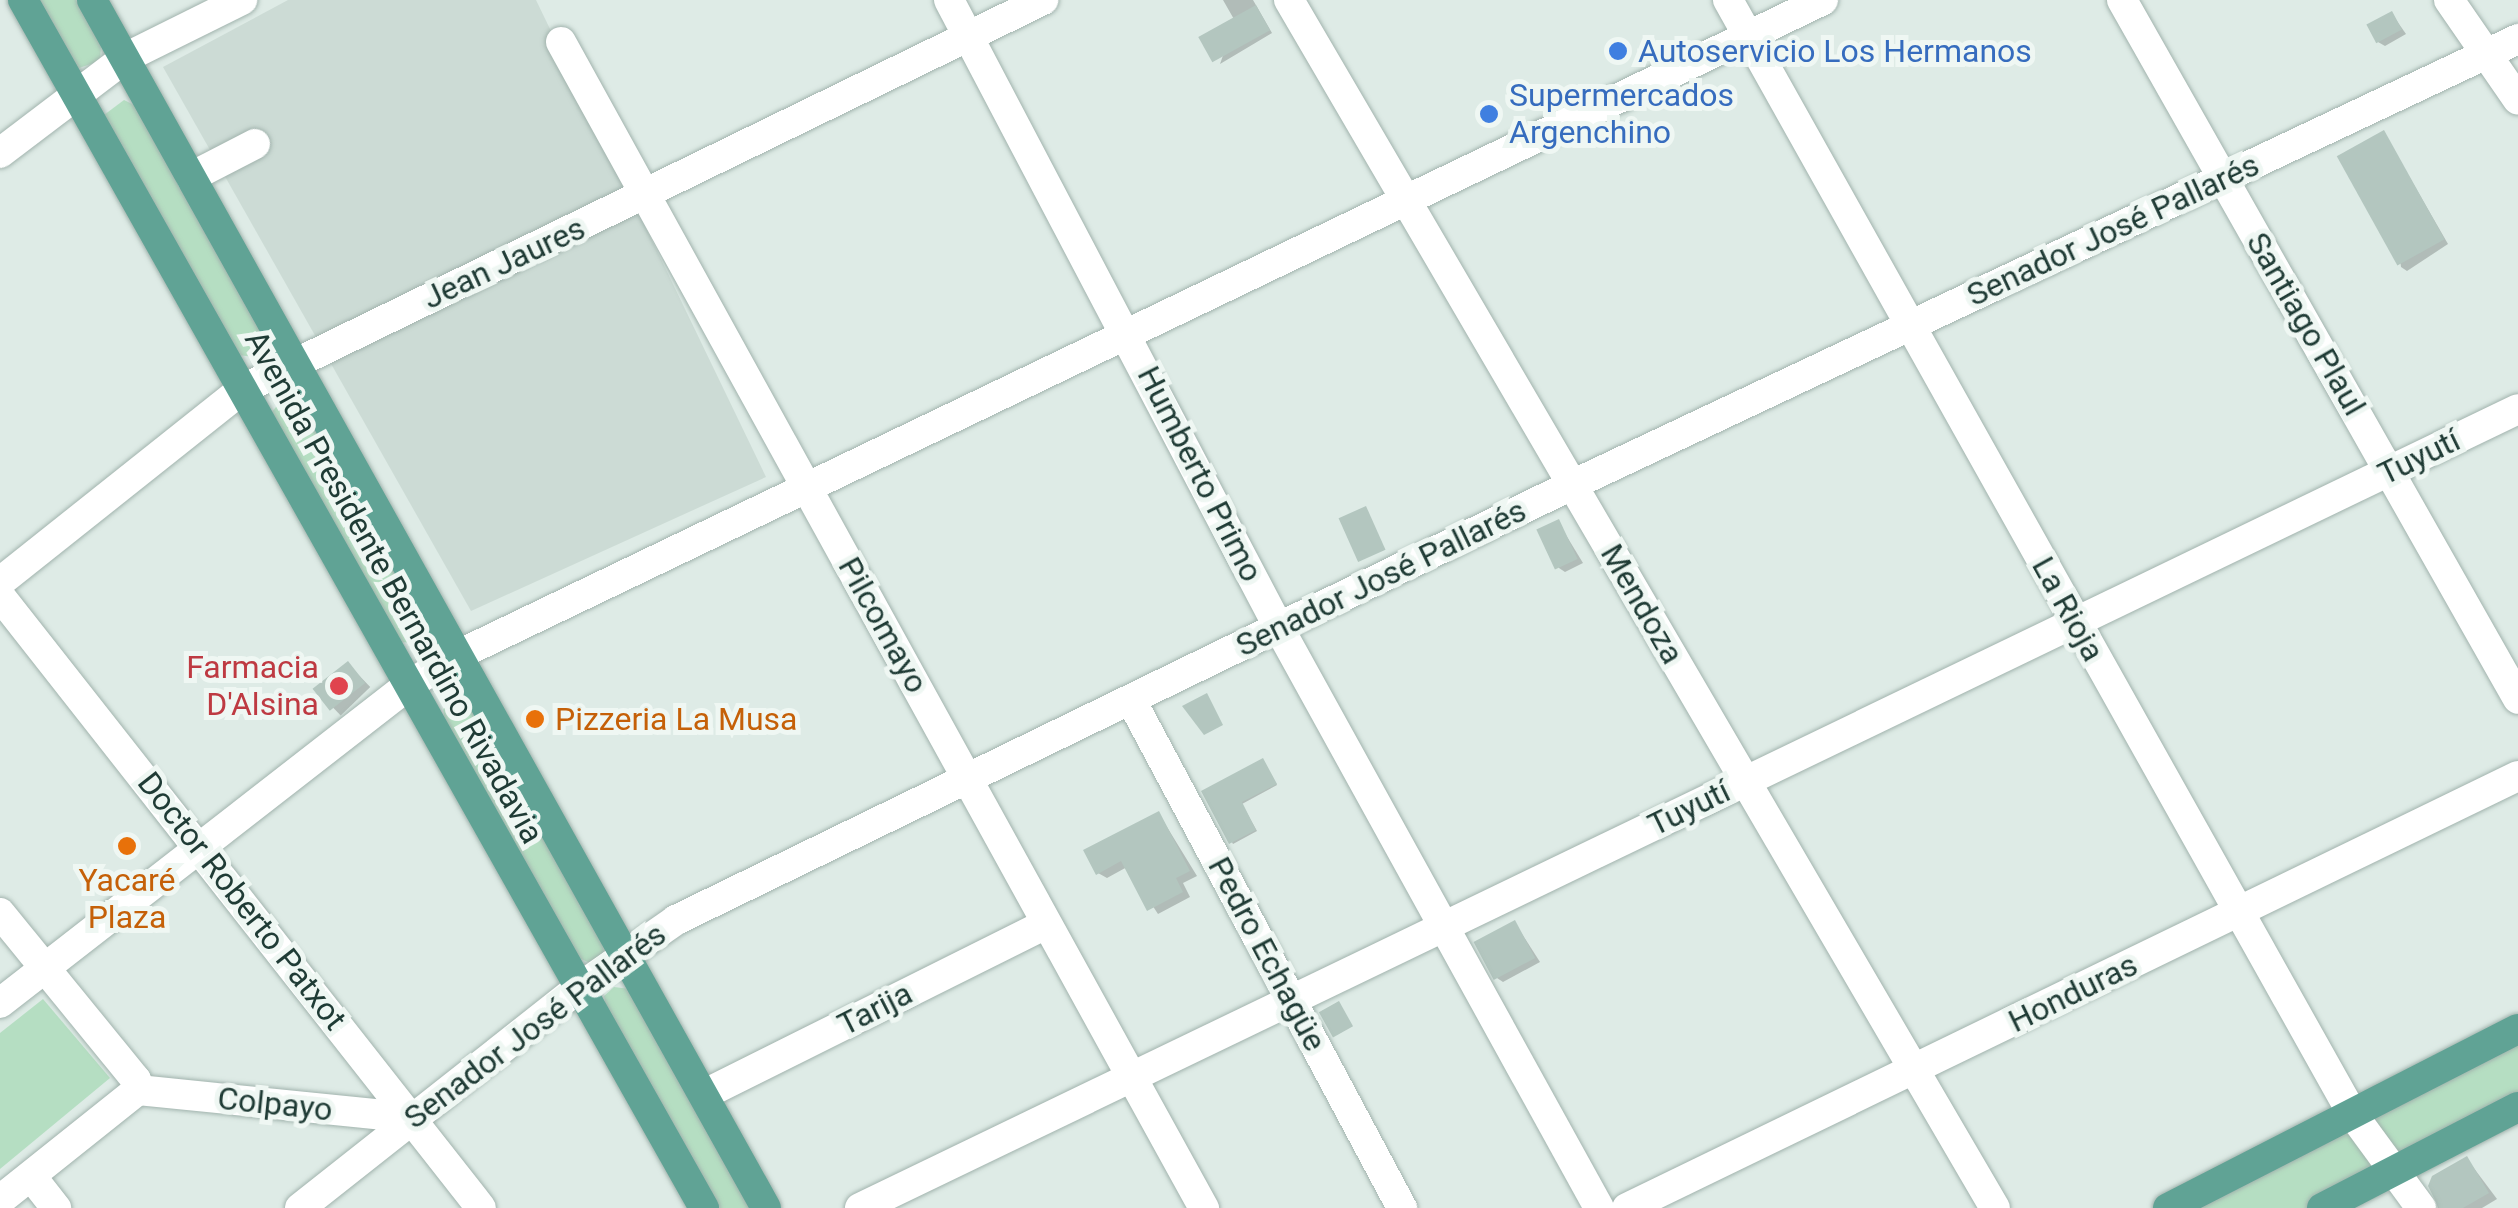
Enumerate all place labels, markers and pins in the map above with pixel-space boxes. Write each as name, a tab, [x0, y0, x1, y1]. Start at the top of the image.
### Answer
place label: Autoservicio Los Hermanos	[1638, 32, 2032, 70]
marker: Autoservicio Los Hermanos	[1607, 40, 1629, 62]
place label: Supermercados Argenchino	[1509, 77, 1734, 152]
marker: Supermercados Argenchino	[1478, 103, 1500, 125]
place label: Farmacia D'Alsina	[186, 649, 319, 724]
marker: Farmacia D'Alsina	[328, 675, 350, 697]
place label: Pizzeria La Musa	[555, 700, 797, 738]
marker: Pizzeria La Musa	[524, 708, 546, 730]
marker: Yacaré Plaza	[116, 835, 138, 857]
place label: Yacaré Plaza	[78, 862, 176, 937]

